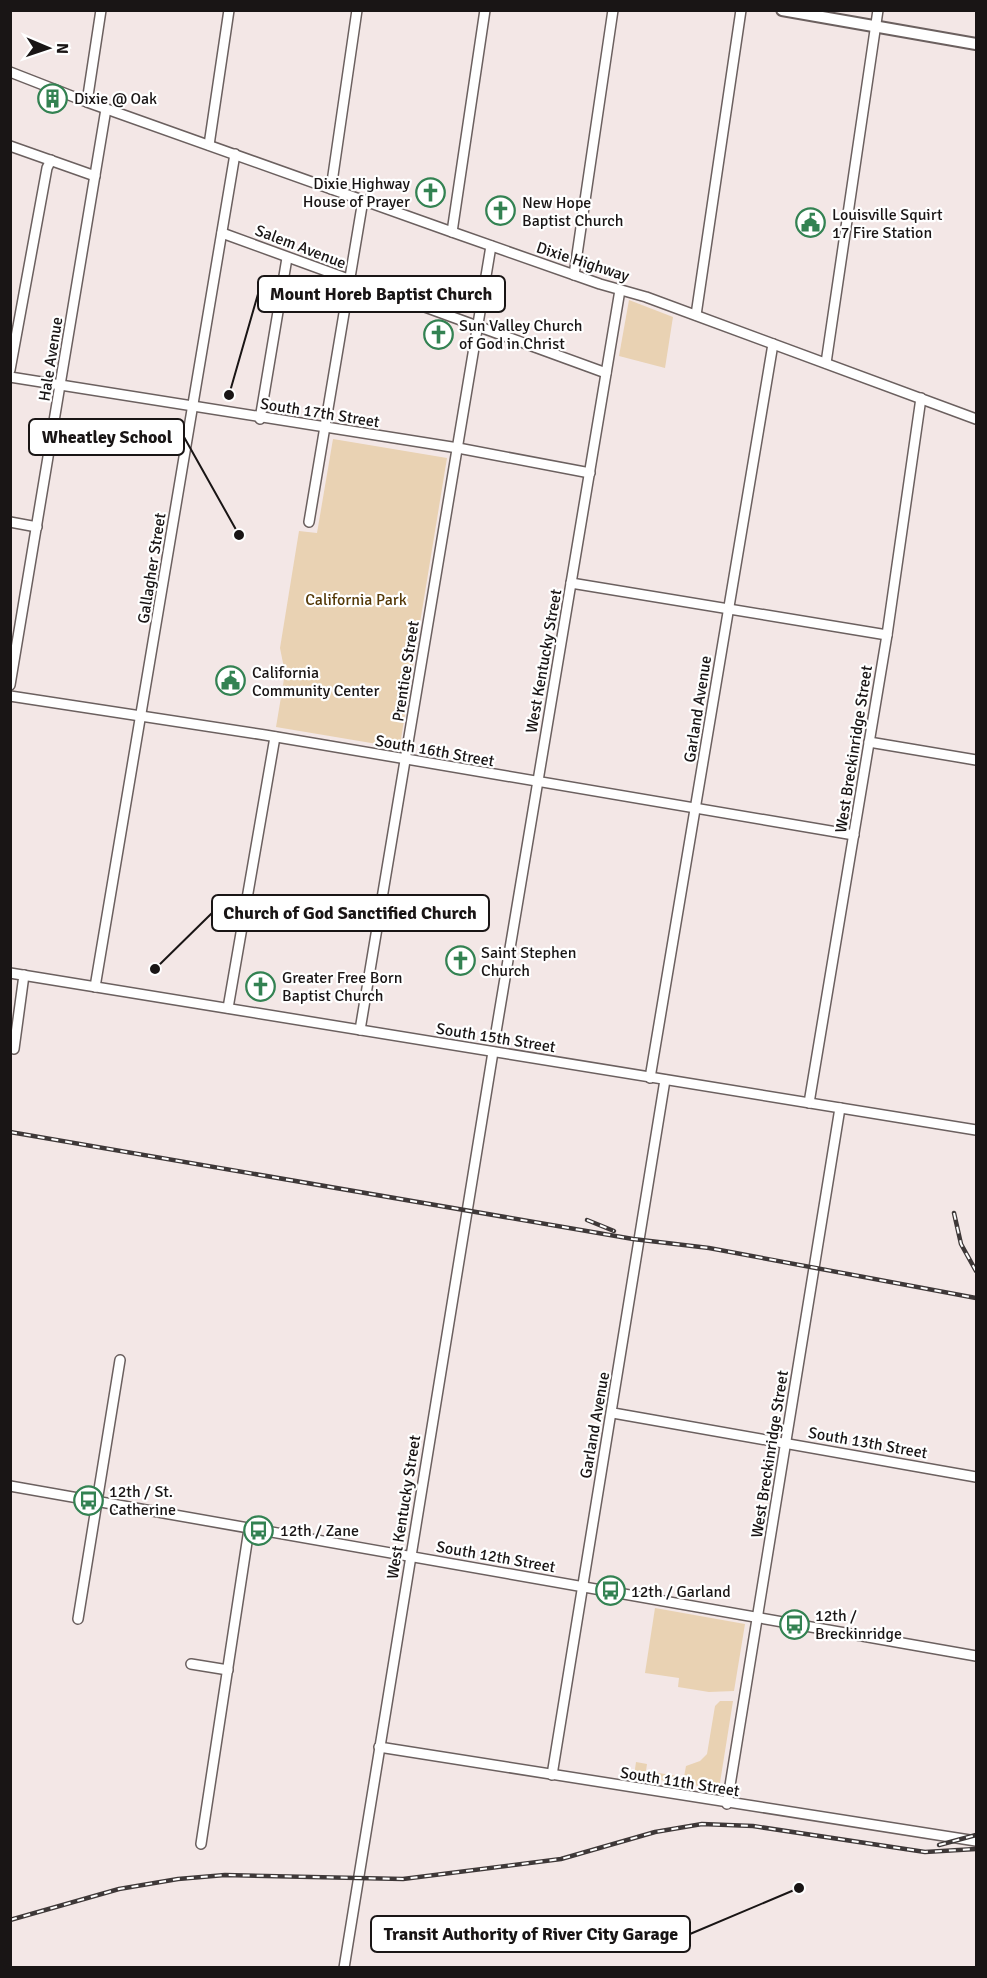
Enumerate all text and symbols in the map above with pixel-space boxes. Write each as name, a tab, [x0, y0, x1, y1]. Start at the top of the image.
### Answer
north arrow	[18, 18, 78, 78]
text: N	[52, 43, 72, 54]
building icon: Dixie @ Oak	[37, 82, 69, 114]
place label: Dixie @ Oak	[74, 89, 157, 109]
place label: Dixie Highway House of Prayer	[303, 174, 411, 212]
church icon: Dixie Highway House of Prayer	[415, 176, 447, 208]
place label: New Hope Baptist Church	[522, 193, 623, 231]
church icon: New Hope Baptist Church	[485, 195, 517, 227]
place label: Louisville Squirt 17 Fire Station	[832, 205, 943, 243]
public building icon: Louisville Squirt 17 Fire Station	[795, 207, 827, 239]
street label: Salem Avenue	[252, 220, 349, 273]
street label: Dixie Highway	[534, 237, 632, 287]
callout: Mount Horeb Baptist Church	[258, 276, 505, 312]
text: Mount Horeb Baptist Church	[270, 283, 493, 305]
street label: Hale Avenue	[34, 316, 68, 403]
place label: Sun Valley Church of God in Christ	[459, 316, 582, 354]
church icon: Sun Valley Church of God in Christ	[422, 318, 454, 350]
street label: South 17th Street	[259, 394, 381, 432]
callout: Wheatley School	[29, 419, 184, 455]
text: Wheatley School	[42, 426, 173, 448]
street label: Gallagher Street	[133, 511, 171, 625]
street label: West Kentucky Street	[521, 587, 567, 735]
park label: California Park	[305, 590, 407, 610]
street label: Prentice Street	[388, 619, 424, 723]
street label: Garland Avenue	[680, 654, 716, 764]
place label: California Community Center	[252, 663, 380, 701]
street label: West Breckinridge Street	[831, 664, 877, 834]
public building icon: California Community Center	[215, 665, 247, 697]
street label: South 16th Street	[374, 731, 496, 771]
callout: Church of God Sanctified Church	[212, 895, 489, 931]
text: Church of God Sanctified Church	[223, 902, 477, 924]
place label: Saint Stephen Church	[481, 943, 577, 981]
church icon: Saint Stephen Church	[444, 945, 476, 977]
place label: Greater Free Born Baptist Church	[282, 968, 402, 1006]
church icon: Greater Free Born Baptist Church	[245, 970, 277, 1002]
street label: South 15th Street	[435, 1019, 557, 1057]
street label: West Breckinridge Street	[747, 1369, 793, 1539]
street label: Garland Avenue	[576, 1370, 614, 1480]
street label: South 13th Street	[807, 1423, 929, 1463]
street label: West Kentucky Street	[383, 1433, 425, 1581]
place label: 12th / St. Catherine	[109, 1482, 176, 1520]
bus stop icon: 12th / St. Catherine	[72, 1484, 104, 1516]
bus stop icon: 12th / Zane	[243, 1514, 275, 1546]
place label: 12th / Zane	[280, 1521, 359, 1541]
street label: South 12th Street	[435, 1537, 557, 1577]
bus stop icon: 12th / Garland	[594, 1575, 626, 1607]
place label: 12th / Garland	[631, 1582, 731, 1602]
place label: 12th / Breckinridge	[815, 1606, 902, 1644]
bus stop icon: 12th / Breckinridge	[778, 1608, 810, 1640]
street label: South 11th Street	[619, 1763, 741, 1801]
callout: Transit Authority of River City Garage	[371, 1916, 690, 1952]
text: Transit Authority of River City Garage	[384, 1923, 678, 1945]

